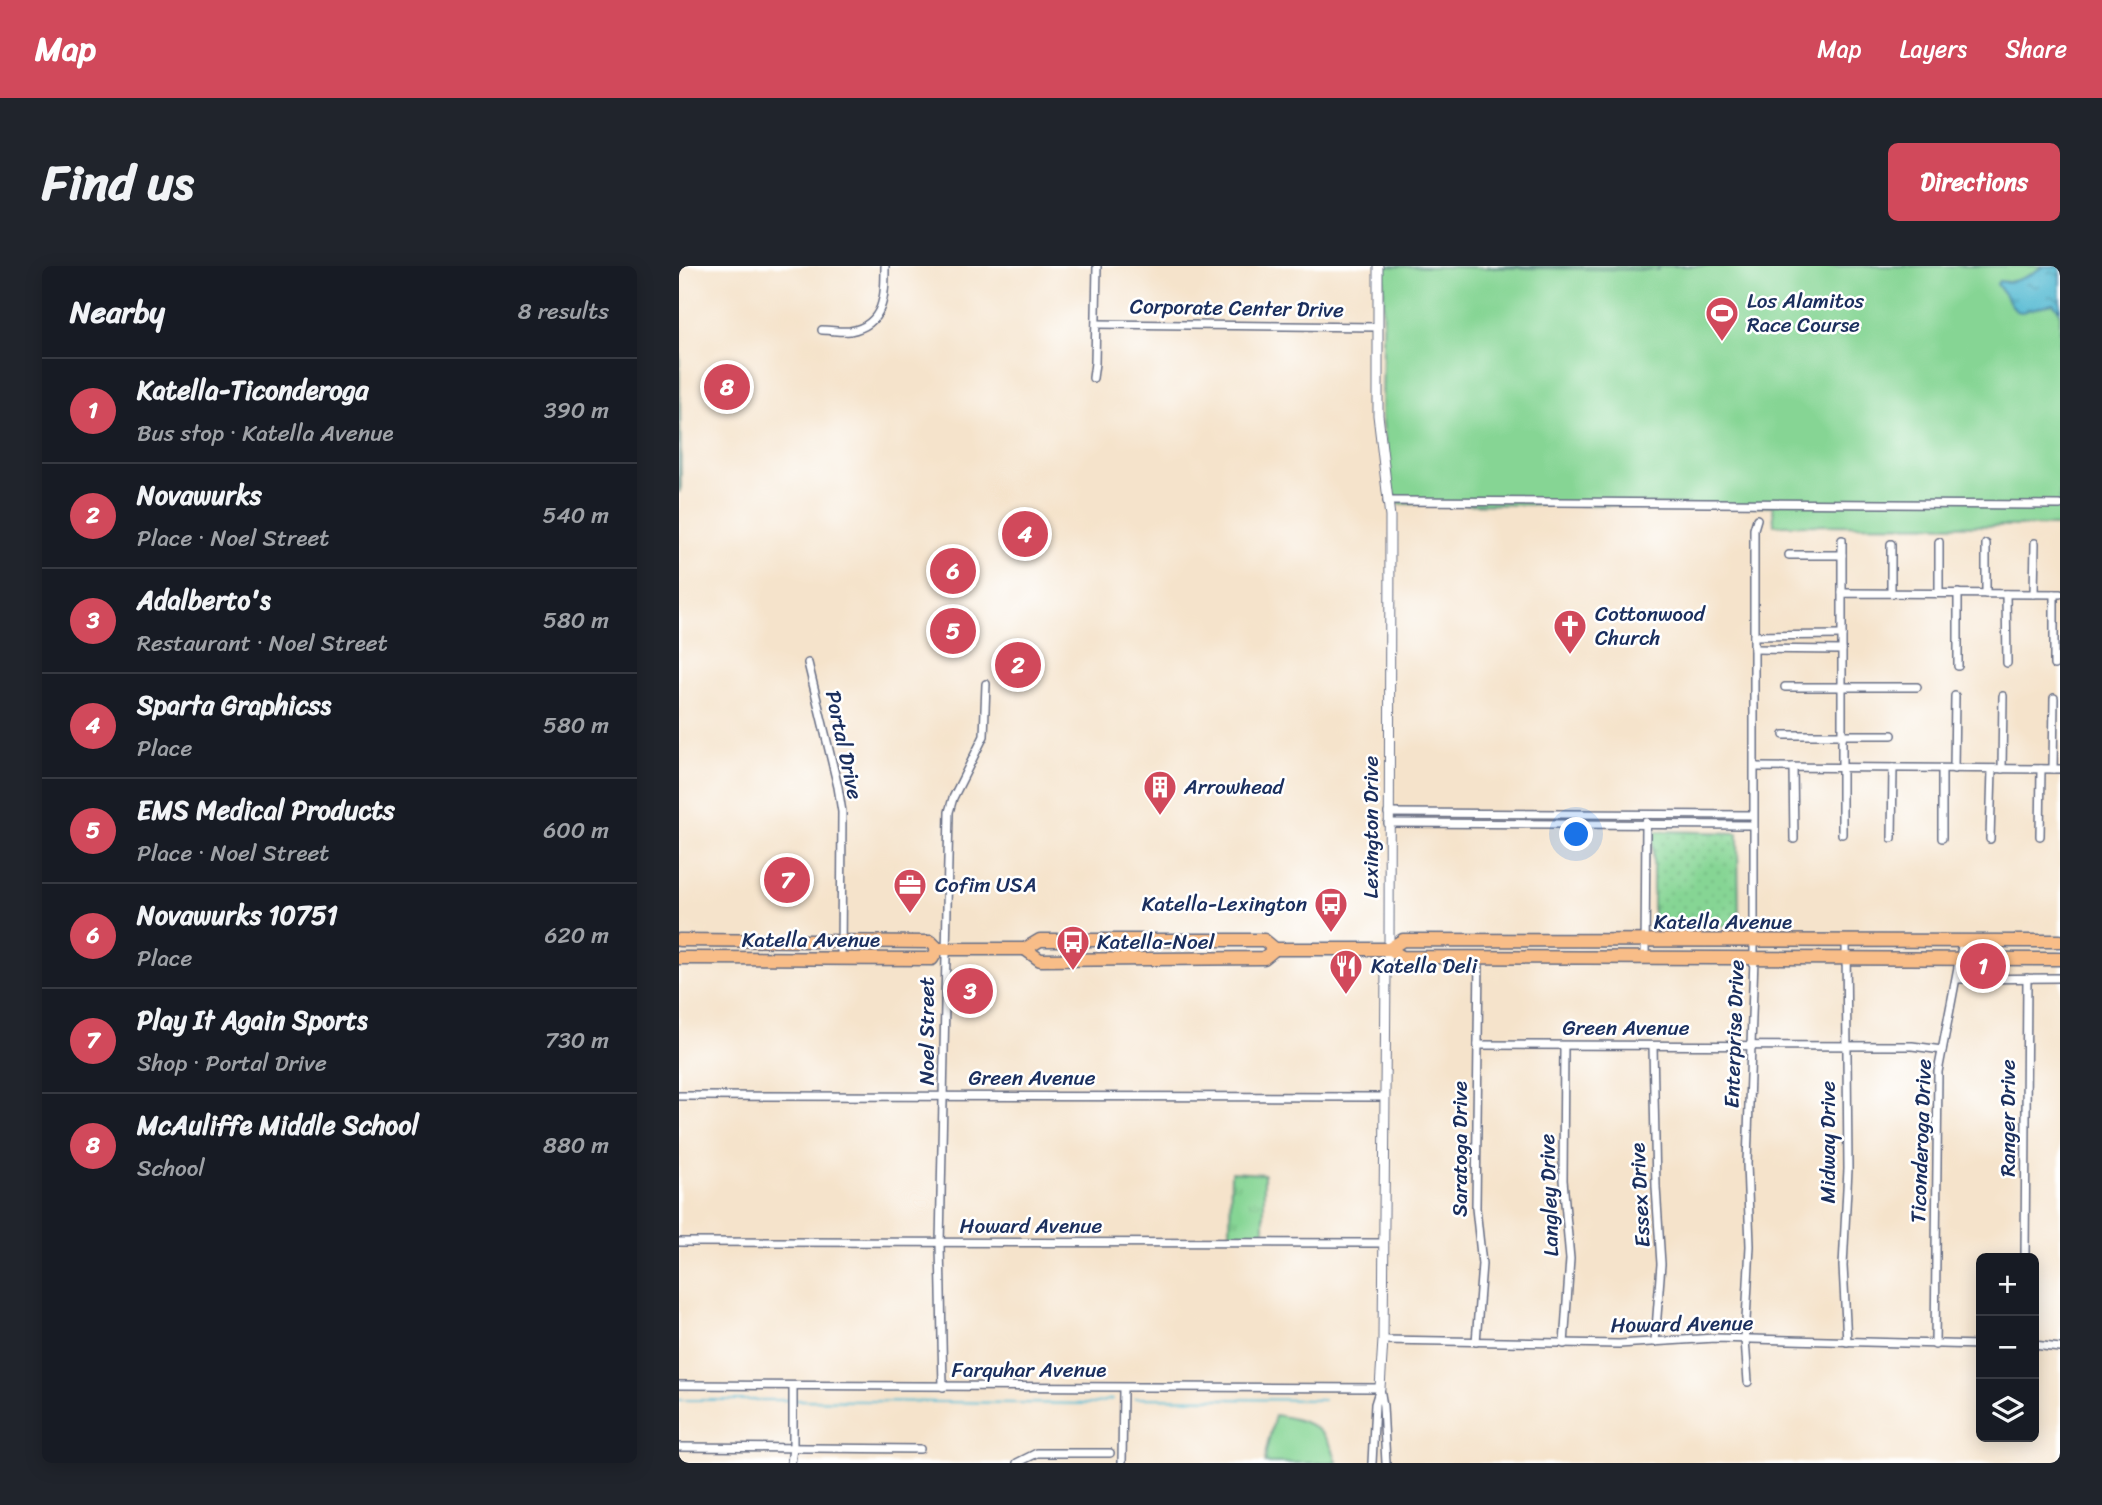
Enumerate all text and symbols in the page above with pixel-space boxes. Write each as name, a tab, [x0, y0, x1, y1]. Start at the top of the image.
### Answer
text: Map	[35, 20, 96, 78]
text: Map	[1817, 28, 1862, 70]
text: Layers	[1900, 28, 1967, 70]
text: Share	[2005, 28, 2067, 70]
text: Find us	[42, 139, 194, 226]
button: Directions	[1888, 143, 2060, 221]
place label: Los Alamitos Race Course	[1747, 282, 1865, 344]
text: Nearby	[70, 285, 165, 339]
street label: Corporate Center Drive	[1130, 287, 1345, 329]
text: 8 results	[518, 291, 609, 332]
sports icon: Los Alamitos Race Course	[1703, 294, 1741, 343]
pin: 8	[704, 361, 750, 413]
text: Katella-Ticonderoga	[137, 367, 369, 413]
text: 1	[88, 390, 98, 431]
text: 390 m	[544, 390, 609, 431]
text: Bus stop · Katella Avenue	[137, 413, 394, 454]
text: Novawurks	[137, 472, 262, 518]
text: 2	[86, 495, 100, 536]
text: 540 m	[542, 495, 609, 536]
pin: 4	[1002, 508, 1048, 560]
text: Place · Noel Street	[137, 518, 329, 559]
pin: 6	[930, 545, 976, 597]
text: Adalberto's	[137, 577, 271, 623]
place label: Cottonwood Church	[1595, 595, 1707, 657]
text: 3	[87, 600, 99, 641]
text: 580 m	[543, 600, 609, 641]
pin: 5	[930, 605, 976, 657]
church icon: Cottonwood Church	[1551, 607, 1589, 656]
text: Restaurant · Noel Street	[137, 623, 388, 664]
pin: 2	[995, 639, 1041, 691]
text: Sparta Graphicss	[137, 682, 331, 728]
street label: Portal Drive	[814, 687, 874, 803]
text: 4	[86, 705, 100, 746]
text: 580 m	[543, 705, 609, 746]
text: Place	[137, 728, 192, 769]
street label: Lexington Drive	[1352, 755, 1390, 898]
building icon: Arrowhead	[1141, 768, 1179, 817]
place label: Arrowhead	[1183, 768, 1286, 806]
text: EMS Medical Products	[137, 787, 395, 833]
text: 5	[86, 810, 100, 851]
text: 600 m	[543, 810, 609, 851]
your location	[1559, 817, 1593, 851]
text: Place · Noel Street	[137, 833, 329, 874]
pin: 7	[764, 854, 810, 906]
office icon: Cofim USA	[891, 866, 929, 915]
place label: Cofim USA	[935, 866, 1037, 904]
place label: Katella-Lexington	[1142, 885, 1307, 923]
bus stop icon: Katella-Lexington	[1312, 885, 1350, 934]
text: Novawurks 10751	[137, 892, 338, 938]
street label: Katella Avenue	[1654, 903, 1792, 941]
text: 6	[86, 915, 100, 956]
text: 620 m	[544, 915, 609, 956]
street label: Katella Avenue	[742, 921, 880, 959]
bus stop icon: Katella-Noel	[1054, 923, 1092, 972]
place label: Katella-Noel	[1097, 923, 1216, 961]
text: Place	[137, 938, 192, 979]
pin: 1	[1960, 940, 2006, 992]
restaurant icon: Katella Deli	[1327, 947, 1365, 996]
place label: Katella Deli	[1371, 947, 1479, 985]
street label: Enterprise Drive	[1712, 959, 1756, 1109]
pin: 3	[947, 965, 993, 1017]
street label: Noel Street	[908, 977, 946, 1085]
text: Play It Again Sports	[137, 997, 368, 1043]
street label: Green Avenue	[1562, 1009, 1690, 1047]
text: 7	[86, 1020, 100, 1061]
text: 730 m	[545, 1020, 609, 1061]
text: Shop · Portal Drive	[137, 1043, 327, 1084]
street label: Ticonderoga Drive	[1899, 1058, 1943, 1224]
street label: Green Avenue	[968, 1059, 1096, 1097]
street label: Ranger Drive	[1989, 1059, 2027, 1177]
street label: Midway Drive	[1809, 1080, 1847, 1203]
street label: Saratoga Drive	[1441, 1081, 1479, 1217]
text: McAuliffe Middle School	[137, 1102, 419, 1148]
text: 8	[86, 1125, 100, 1166]
text: 880 m	[543, 1125, 609, 1166]
street label: Langley Drive	[1528, 1133, 1570, 1257]
street label: Essex Drive	[1618, 1142, 1662, 1248]
text: School	[137, 1148, 205, 1189]
street label: Howard Avenue	[960, 1207, 1103, 1245]
map controls	[1976, 1253, 2039, 1442]
button: +	[1976, 1253, 2039, 1316]
street label: Howard Avenue	[1610, 1304, 1754, 1344]
button: −	[1976, 1316, 2039, 1379]
street label: Farquhar Avenue	[952, 1351, 1106, 1389]
button: layers	[1976, 1379, 2039, 1442]

